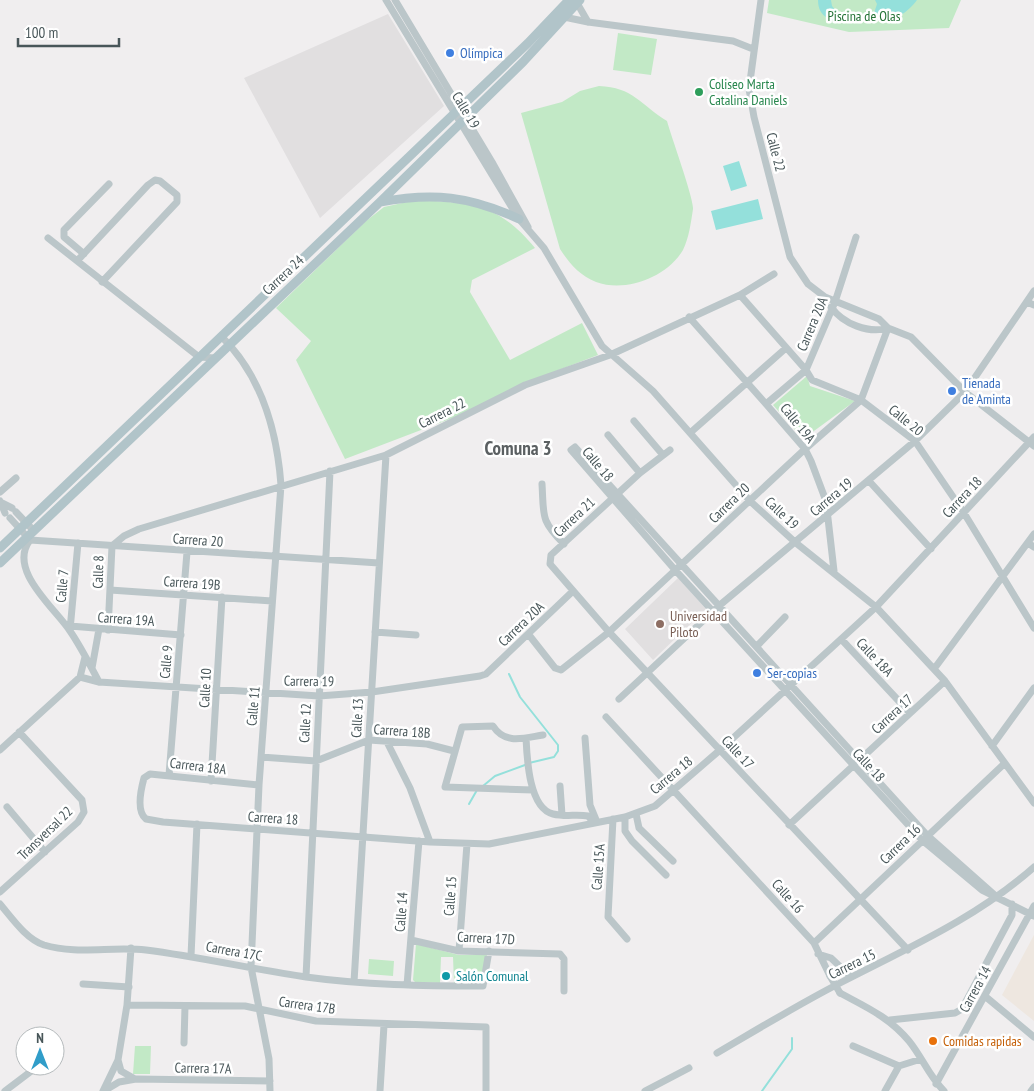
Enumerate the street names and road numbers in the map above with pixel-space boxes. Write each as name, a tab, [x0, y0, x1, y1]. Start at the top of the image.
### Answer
street label: Calle 19	[448, 88, 484, 132]
street label: Calle 22	[762, 131, 790, 173]
street label: Carrera 24	[258, 251, 308, 299]
street label: Carrera 20A	[793, 294, 832, 354]
street label: Carrera 22	[416, 394, 468, 432]
street label: Calle 19A	[776, 399, 820, 447]
street label: Calle 20	[885, 401, 927, 439]
street label: Calle 18	[578, 443, 618, 485]
street label: Carrera 18	[938, 472, 986, 522]
street label: Carrera 19	[806, 474, 856, 520]
street label: Carrera 20	[705, 479, 753, 527]
street label: Carrera 21	[549, 493, 599, 541]
street label: Calle 19	[761, 493, 803, 533]
street label: Carrera 20	[172, 529, 224, 551]
street label: Calle 8	[88, 555, 108, 589]
street label: Calle 7	[52, 569, 72, 603]
street label: Carrera 19B	[163, 572, 221, 594]
street label: Carrera 20A	[494, 598, 548, 650]
street label: Carrera 19A	[97, 608, 155, 630]
street label: Calle 18A	[853, 634, 898, 680]
street label: Calle 9	[156, 645, 176, 679]
street label: Calle 10	[195, 668, 215, 708]
street label: Carrera 19	[284, 672, 334, 690]
street label: Calle 11	[242, 685, 264, 727]
street label: Carrera 17	[867, 690, 917, 738]
street label: Calle 13	[347, 698, 367, 738]
street label: Calle 12	[295, 703, 315, 743]
street label: Carrera 18B	[373, 720, 431, 742]
street label: Calle 17	[718, 731, 758, 773]
street label: Calle 18	[849, 744, 889, 786]
street label: Carrera 18	[646, 752, 696, 798]
street label: Carrera 18A	[169, 754, 228, 778]
street label: Transversal 22	[14, 802, 76, 864]
street label: Carrera 18	[247, 807, 299, 829]
street label: Carrera 16	[876, 820, 924, 868]
street label: Calle 15A	[587, 843, 609, 891]
street label: Calle 16	[768, 875, 808, 917]
street label: Calle 15	[440, 876, 460, 916]
street label: Calle 14	[391, 891, 411, 932]
street label: Carrera 17D	[457, 928, 515, 948]
street label: Carrera 17C	[205, 937, 264, 965]
street label: Carrera 15	[825, 945, 879, 983]
street label: Carrera 14	[955, 962, 995, 1015]
street label: Carrera 17B	[278, 992, 336, 1018]
street label: Carrera 17A	[175, 1059, 232, 1077]

